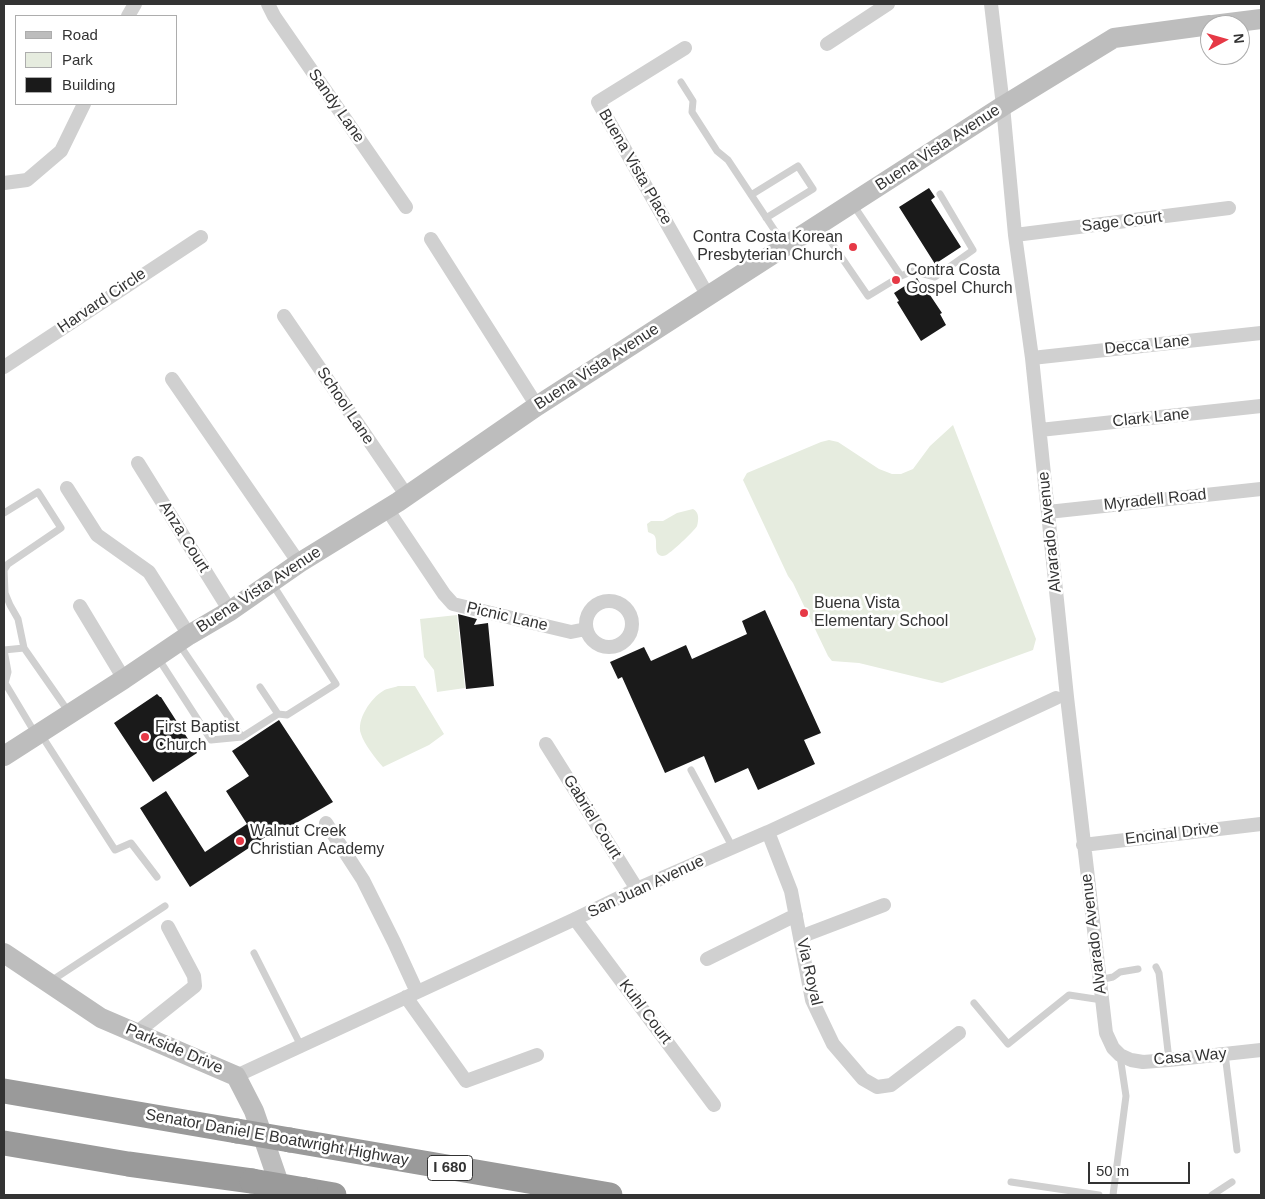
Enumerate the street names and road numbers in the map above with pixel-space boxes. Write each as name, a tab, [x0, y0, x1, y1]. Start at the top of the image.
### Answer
street label: Sandy Lane	[304, 66, 368, 146]
street label: Buena Vista Avenue	[872, 101, 1004, 195]
street label: Buena Vista Place	[594, 106, 676, 228]
street label: Sage Court	[1081, 208, 1163, 236]
street label: Harvard Circle	[54, 264, 150, 338]
street label: Buena Vista Avenue	[531, 320, 663, 414]
street label: Decca Lane	[1104, 331, 1190, 359]
street label: School Lane	[312, 364, 378, 448]
street label: Clark Lane	[1112, 404, 1190, 432]
street label: Alvarado Avenue	[1034, 471, 1066, 593]
street label: Myradell Road	[1103, 485, 1207, 515]
street label: Anza Court	[155, 498, 213, 576]
street label: Buena Vista Avenue	[193, 543, 325, 637]
street label: Picnic Lane	[465, 598, 549, 636]
street label: Gabriel Court	[559, 772, 625, 862]
street label: Encinal Drive	[1124, 819, 1220, 849]
street label: San Juan Avenue	[585, 852, 707, 922]
street label: Alvarado Avenue	[1077, 872, 1111, 996]
street label: Via Royal	[792, 937, 826, 1007]
street label: Kuhl Court	[615, 976, 675, 1048]
street label: Parkside Drive	[122, 1020, 226, 1078]
street label: Casa Way	[1153, 1044, 1227, 1070]
street label: Senator Daniel E Boatwright Highway	[144, 1105, 410, 1171]
road number: I 680	[428, 1156, 472, 1180]

